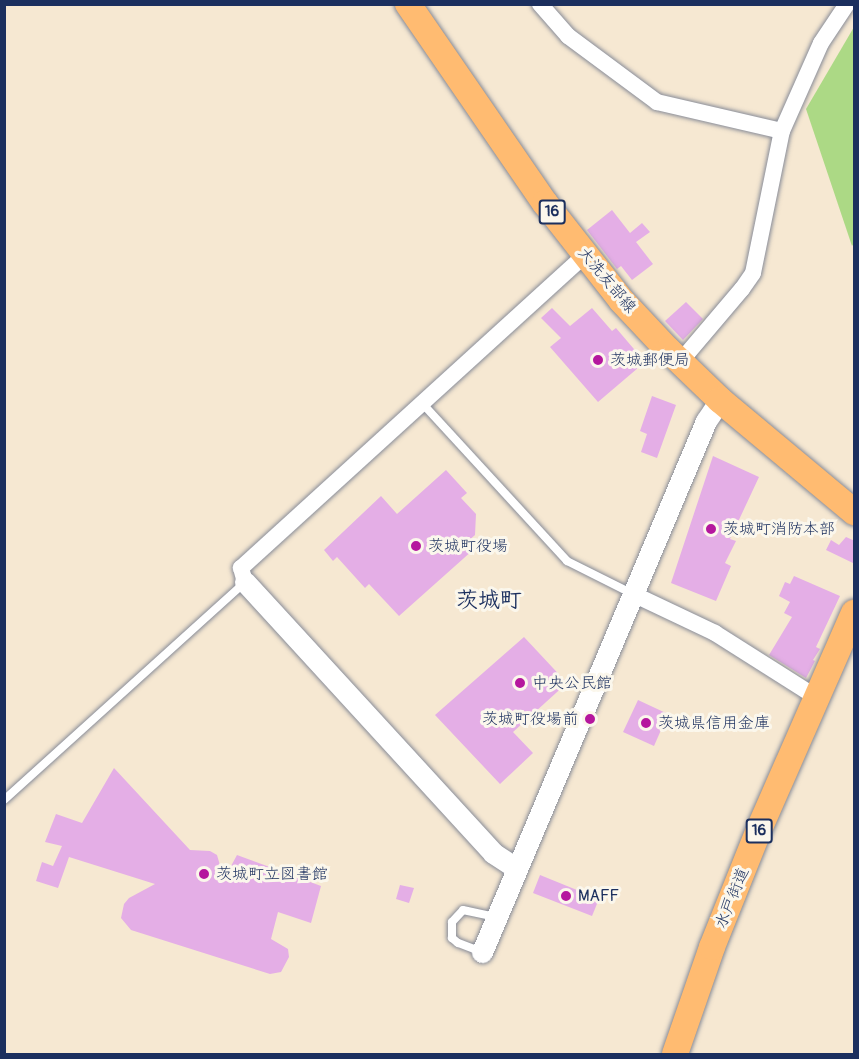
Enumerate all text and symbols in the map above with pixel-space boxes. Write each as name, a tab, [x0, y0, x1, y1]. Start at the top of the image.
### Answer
road number: 16	[538, 200, 566, 224]
street label: 大洗友部線	[574, 243, 640, 317]
place label: 茨城郵便局	[610, 350, 690, 370]
marker: 茨城郵便局	[591, 353, 605, 367]
place label: 茨城町消防本部	[723, 519, 835, 539]
marker: 茨城町消防本部	[704, 522, 718, 536]
place label: 茨城町役場	[428, 536, 508, 556]
marker: 茨城町役場	[409, 539, 423, 553]
district label: 茨城町	[456, 588, 522, 614]
place label: 中央公民館	[532, 673, 612, 693]
marker: 中央公民館	[513, 676, 527, 690]
place label: 茨城町役場前	[482, 709, 578, 729]
marker: 茨城町役場前	[583, 712, 597, 726]
place label: 茨城県信用金庫	[658, 713, 770, 733]
marker: 茨城県信用金庫	[639, 716, 653, 730]
road number: 16	[746, 819, 772, 843]
place label: 茨城町立図書館	[216, 864, 328, 884]
street label: 水戸街道	[711, 865, 753, 931]
marker: 茨城町立図書館	[197, 867, 211, 881]
place label: MAFF	[578, 886, 619, 906]
marker: MAFF	[559, 889, 573, 903]

